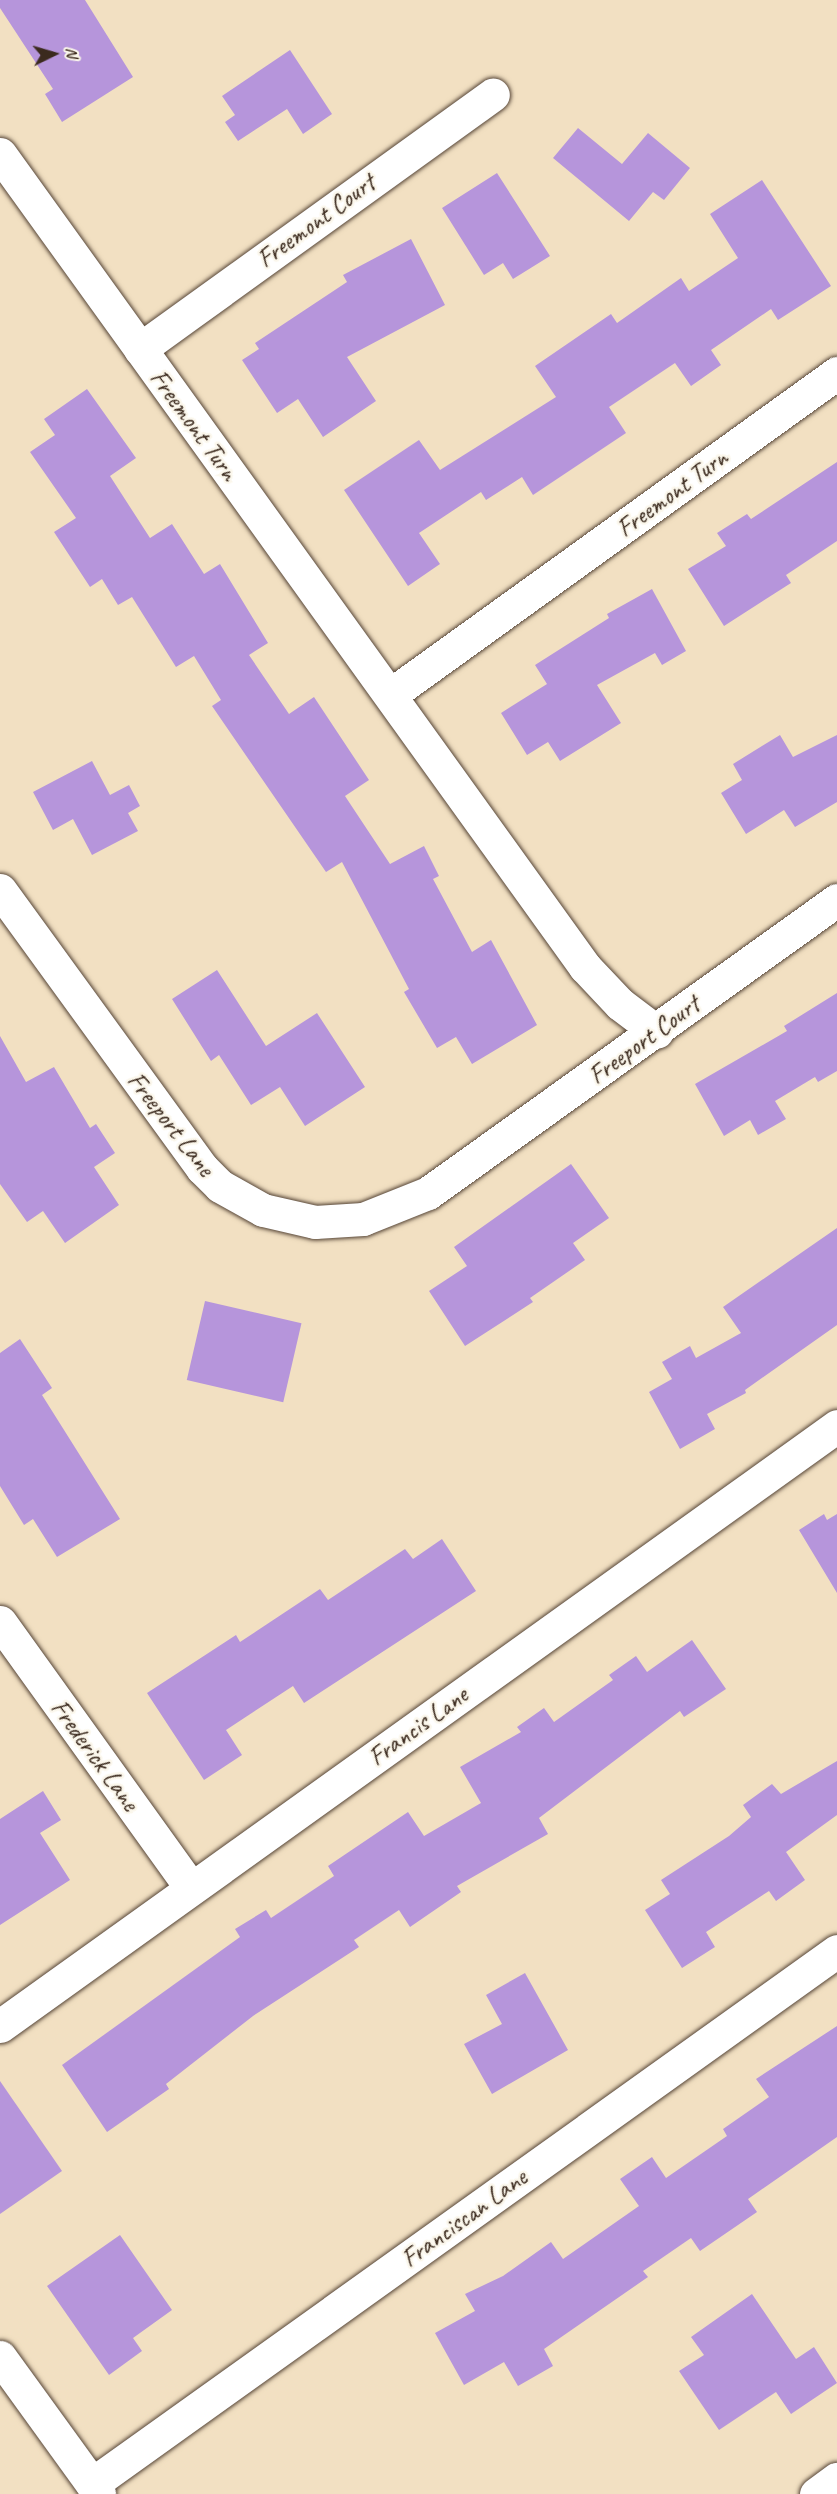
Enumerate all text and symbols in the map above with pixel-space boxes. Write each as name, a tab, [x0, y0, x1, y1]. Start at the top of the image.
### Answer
north arrow	[24, 24, 84, 84]
text: N	[62, 47, 82, 58]
street label: Freemont Court	[251, 168, 381, 274]
street label: Freemont Turn	[143, 363, 245, 487]
street label: Freemont Turn	[610, 442, 734, 544]
street label: Freeport Court	[582, 989, 706, 1091]
street label: Freeport Lane	[121, 1066, 221, 1182]
street label: Francis Lane	[362, 1679, 474, 1773]
street label: Frederick Lane	[44, 1693, 146, 1817]
street label: Franciscan Lane	[395, 2162, 533, 2274]

